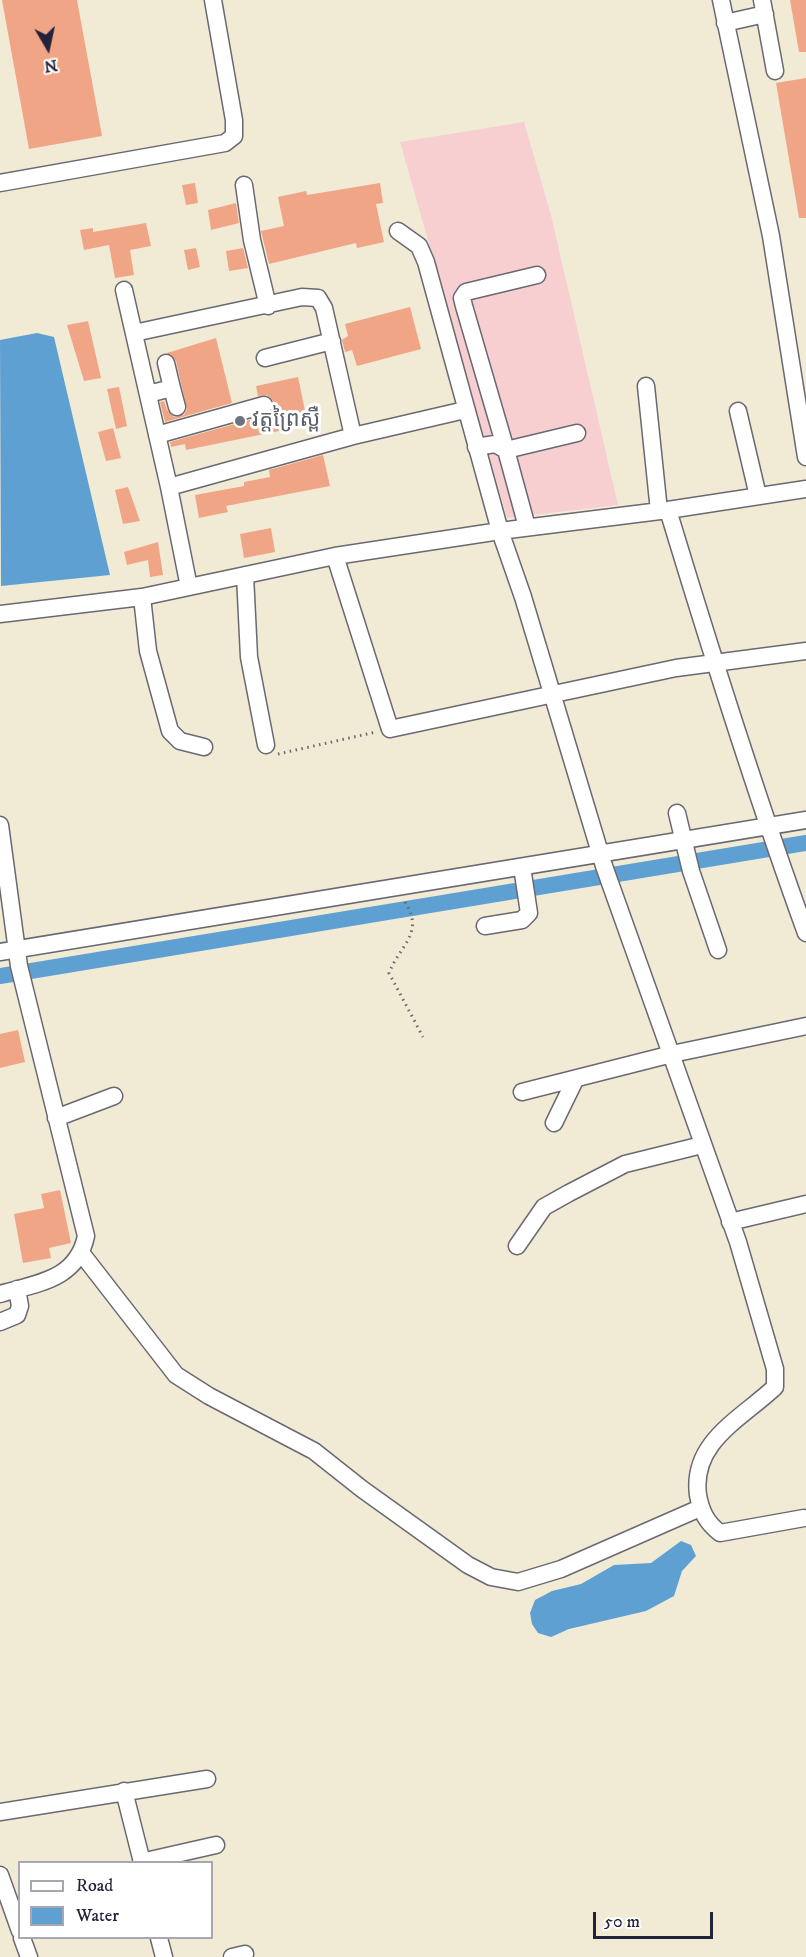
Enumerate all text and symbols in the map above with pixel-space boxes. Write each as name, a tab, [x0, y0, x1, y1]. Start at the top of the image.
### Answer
north arrow	[18, 18, 78, 78]
text: N	[43, 55, 59, 77]
place label: វត្តព្រៃស្ពឺ	[252, 408, 320, 434]
marker: វត្តព្រៃស្ពឺ	[233, 414, 247, 428]
legend	[18, 1861, 213, 1939]
text: Road	[76, 1875, 113, 1897]
scale bar	[596, 1900, 716, 1938]
text: Water	[76, 1905, 119, 1927]
text: 50 m	[604, 1911, 640, 1933]

